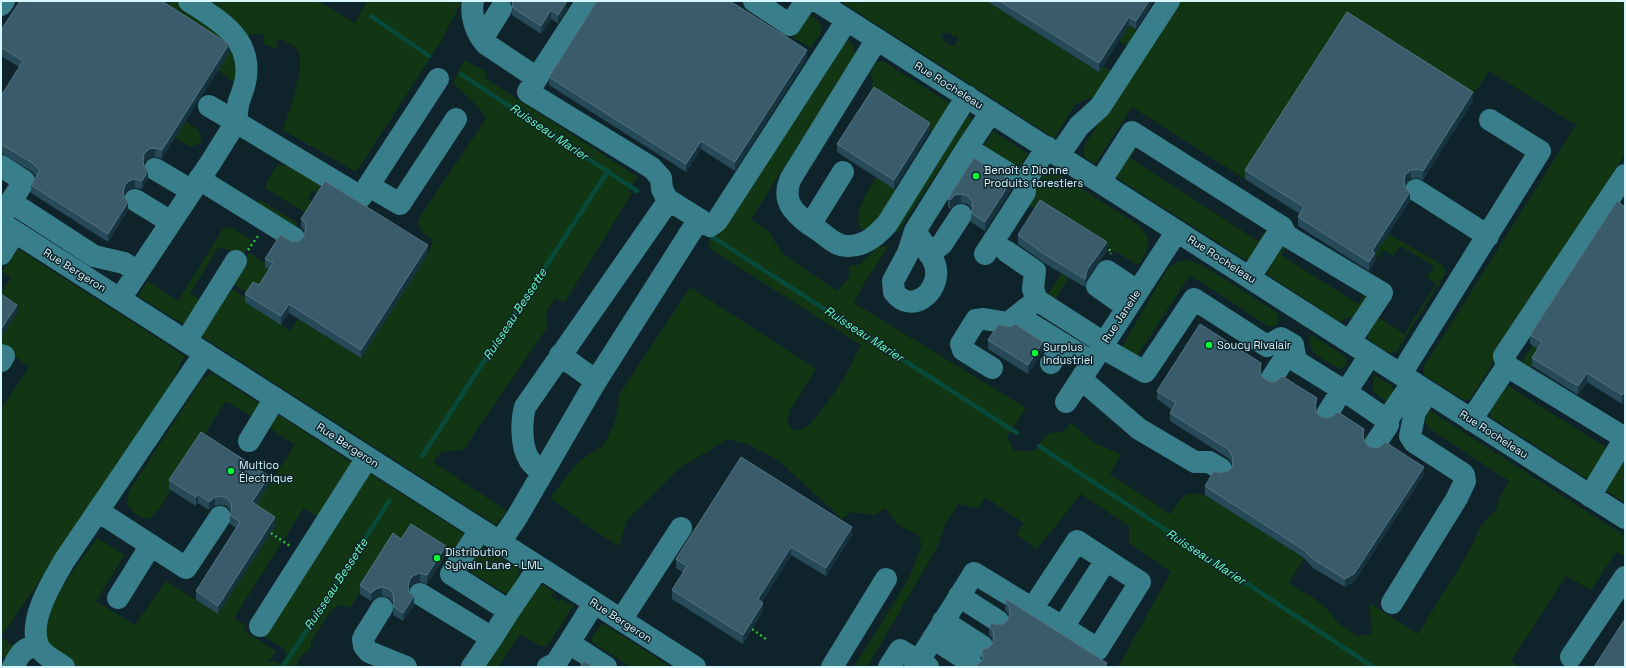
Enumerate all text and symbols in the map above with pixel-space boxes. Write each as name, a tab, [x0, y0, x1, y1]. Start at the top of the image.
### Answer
street label: Rue Rocheleau	[912, 58, 986, 112]
water label: Ruisseau Marier	[507, 100, 592, 165]
place label: Benoît & Dionne Produits forestiers	[984, 163, 1083, 190]
marker: Benoît & Dionne Produits forestiers	[971, 171, 981, 181]
street label: Rue Rocheleau	[1185, 232, 1259, 286]
street label: Rue Bergeron	[41, 245, 109, 295]
water label: Ruisseau Bessette	[479, 264, 551, 363]
street label: Rue Janelle	[1099, 287, 1143, 345]
water label: Ruisseau Marier	[821, 302, 908, 366]
place label: Soucy Rivalair	[1217, 338, 1291, 352]
place label: Surplus Industriel	[1043, 340, 1093, 367]
marker: Soucy Rivalair	[1204, 340, 1214, 350]
marker: Surplus Industriel	[1030, 348, 1040, 358]
street label: Rue Rocheleau	[1457, 407, 1531, 461]
street label: Rue Bergeron	[314, 420, 382, 470]
place label: Multico Électrique	[239, 458, 293, 485]
marker: Multico Électrique	[226, 466, 236, 476]
water label: Ruisseau Marier	[1163, 525, 1250, 589]
water label: Ruisseau Bessette	[300, 534, 372, 633]
place label: Distribution Sylvain Lane - LML	[445, 545, 543, 572]
marker: Distribution Sylvain Lane - LML	[432, 553, 442, 563]
street label: Rue Bergeron	[587, 595, 655, 645]

